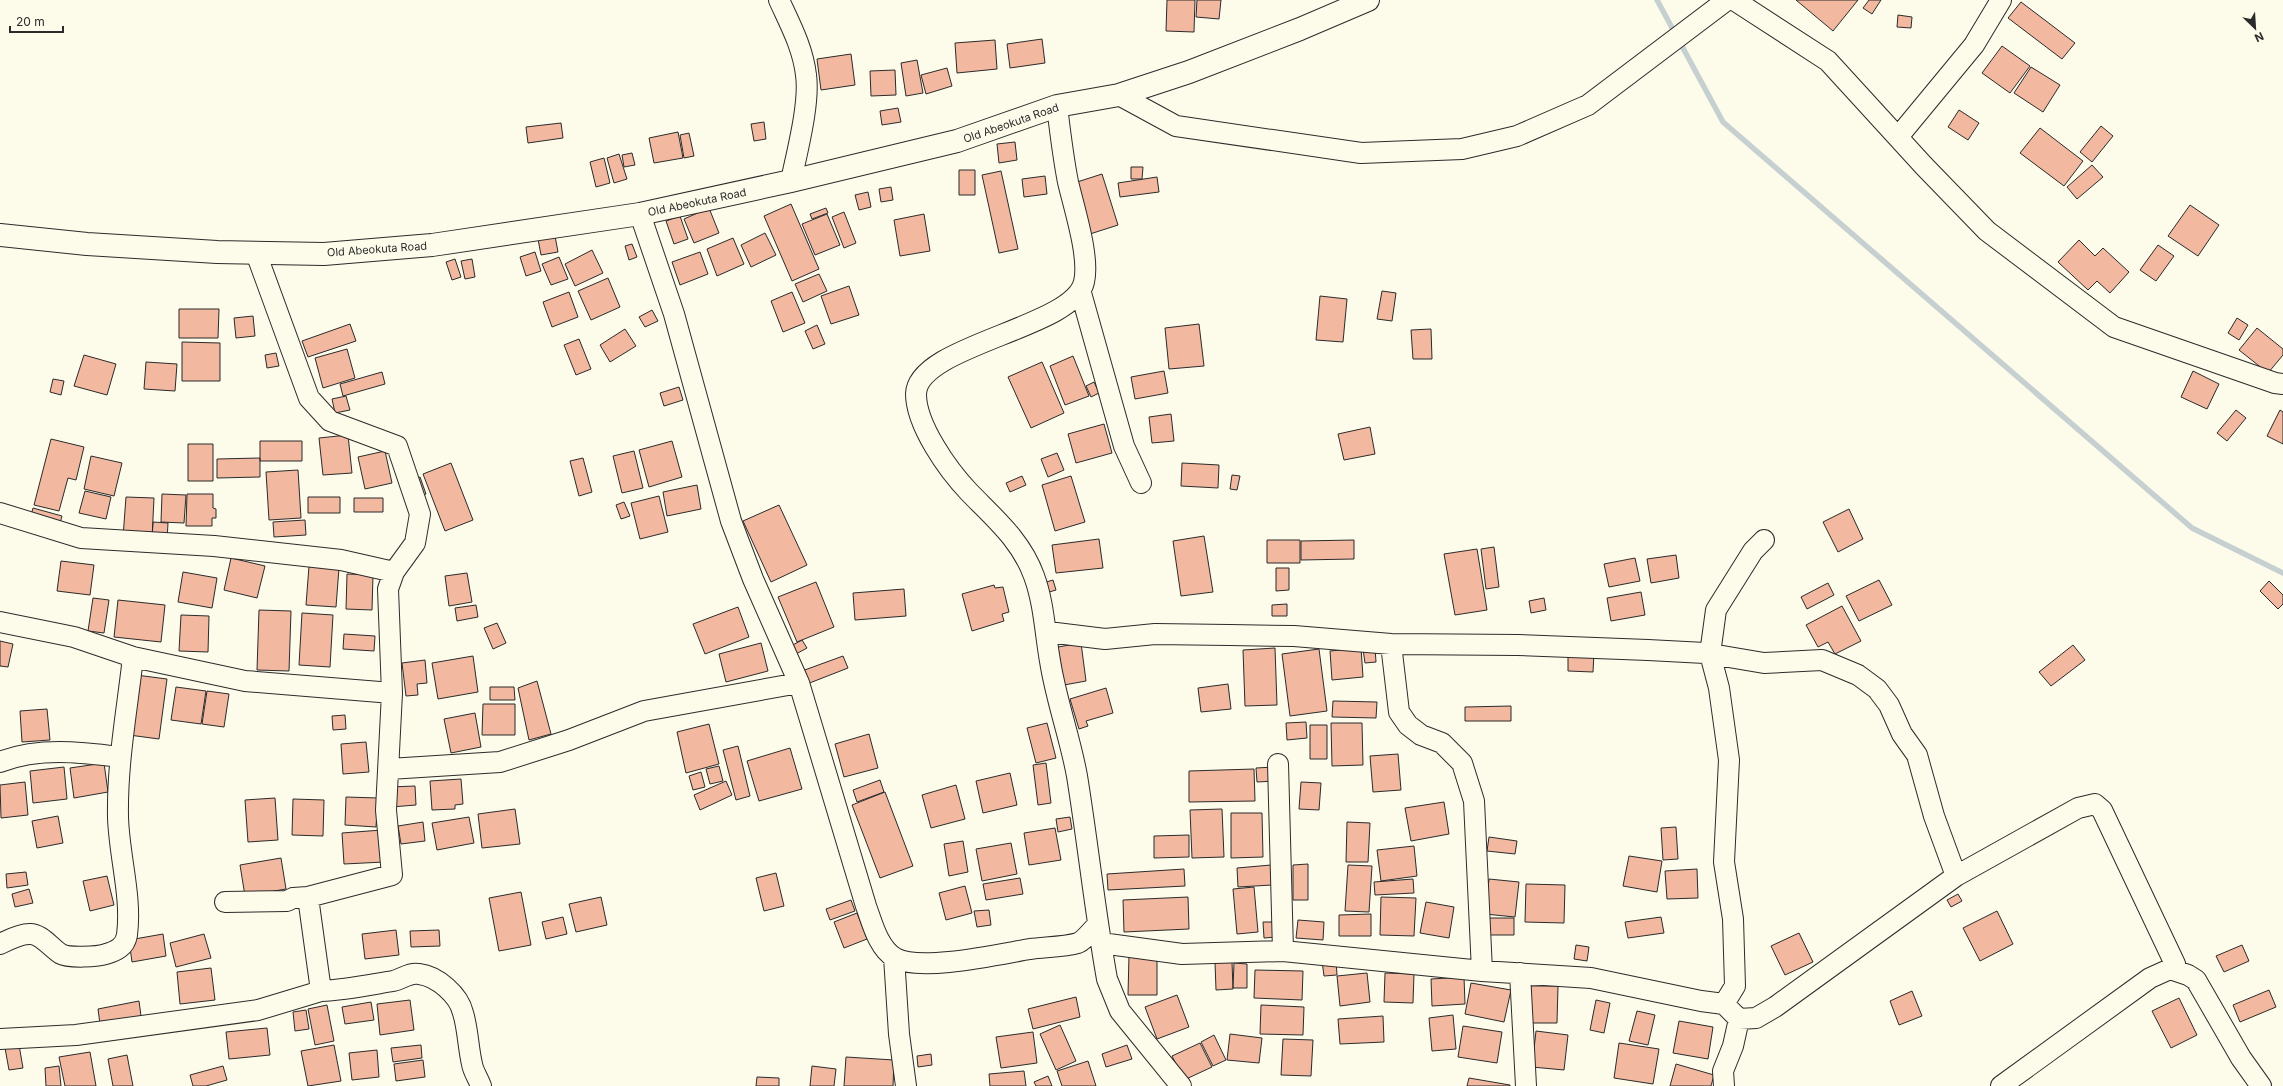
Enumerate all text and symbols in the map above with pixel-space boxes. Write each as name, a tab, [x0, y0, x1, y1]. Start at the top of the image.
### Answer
scale bar	[10, 8, 63, 34]
north arrow	[2235, 8, 2275, 48]
text: 20 m	[16, 14, 45, 29]
text: N	[2252, 29, 2266, 45]
street label: Old Abeokuta Road	[961, 100, 1061, 146]
street label: Old Abeokuta Road	[647, 185, 747, 219]
street label: Old Abeokuta Road	[327, 239, 427, 259]

